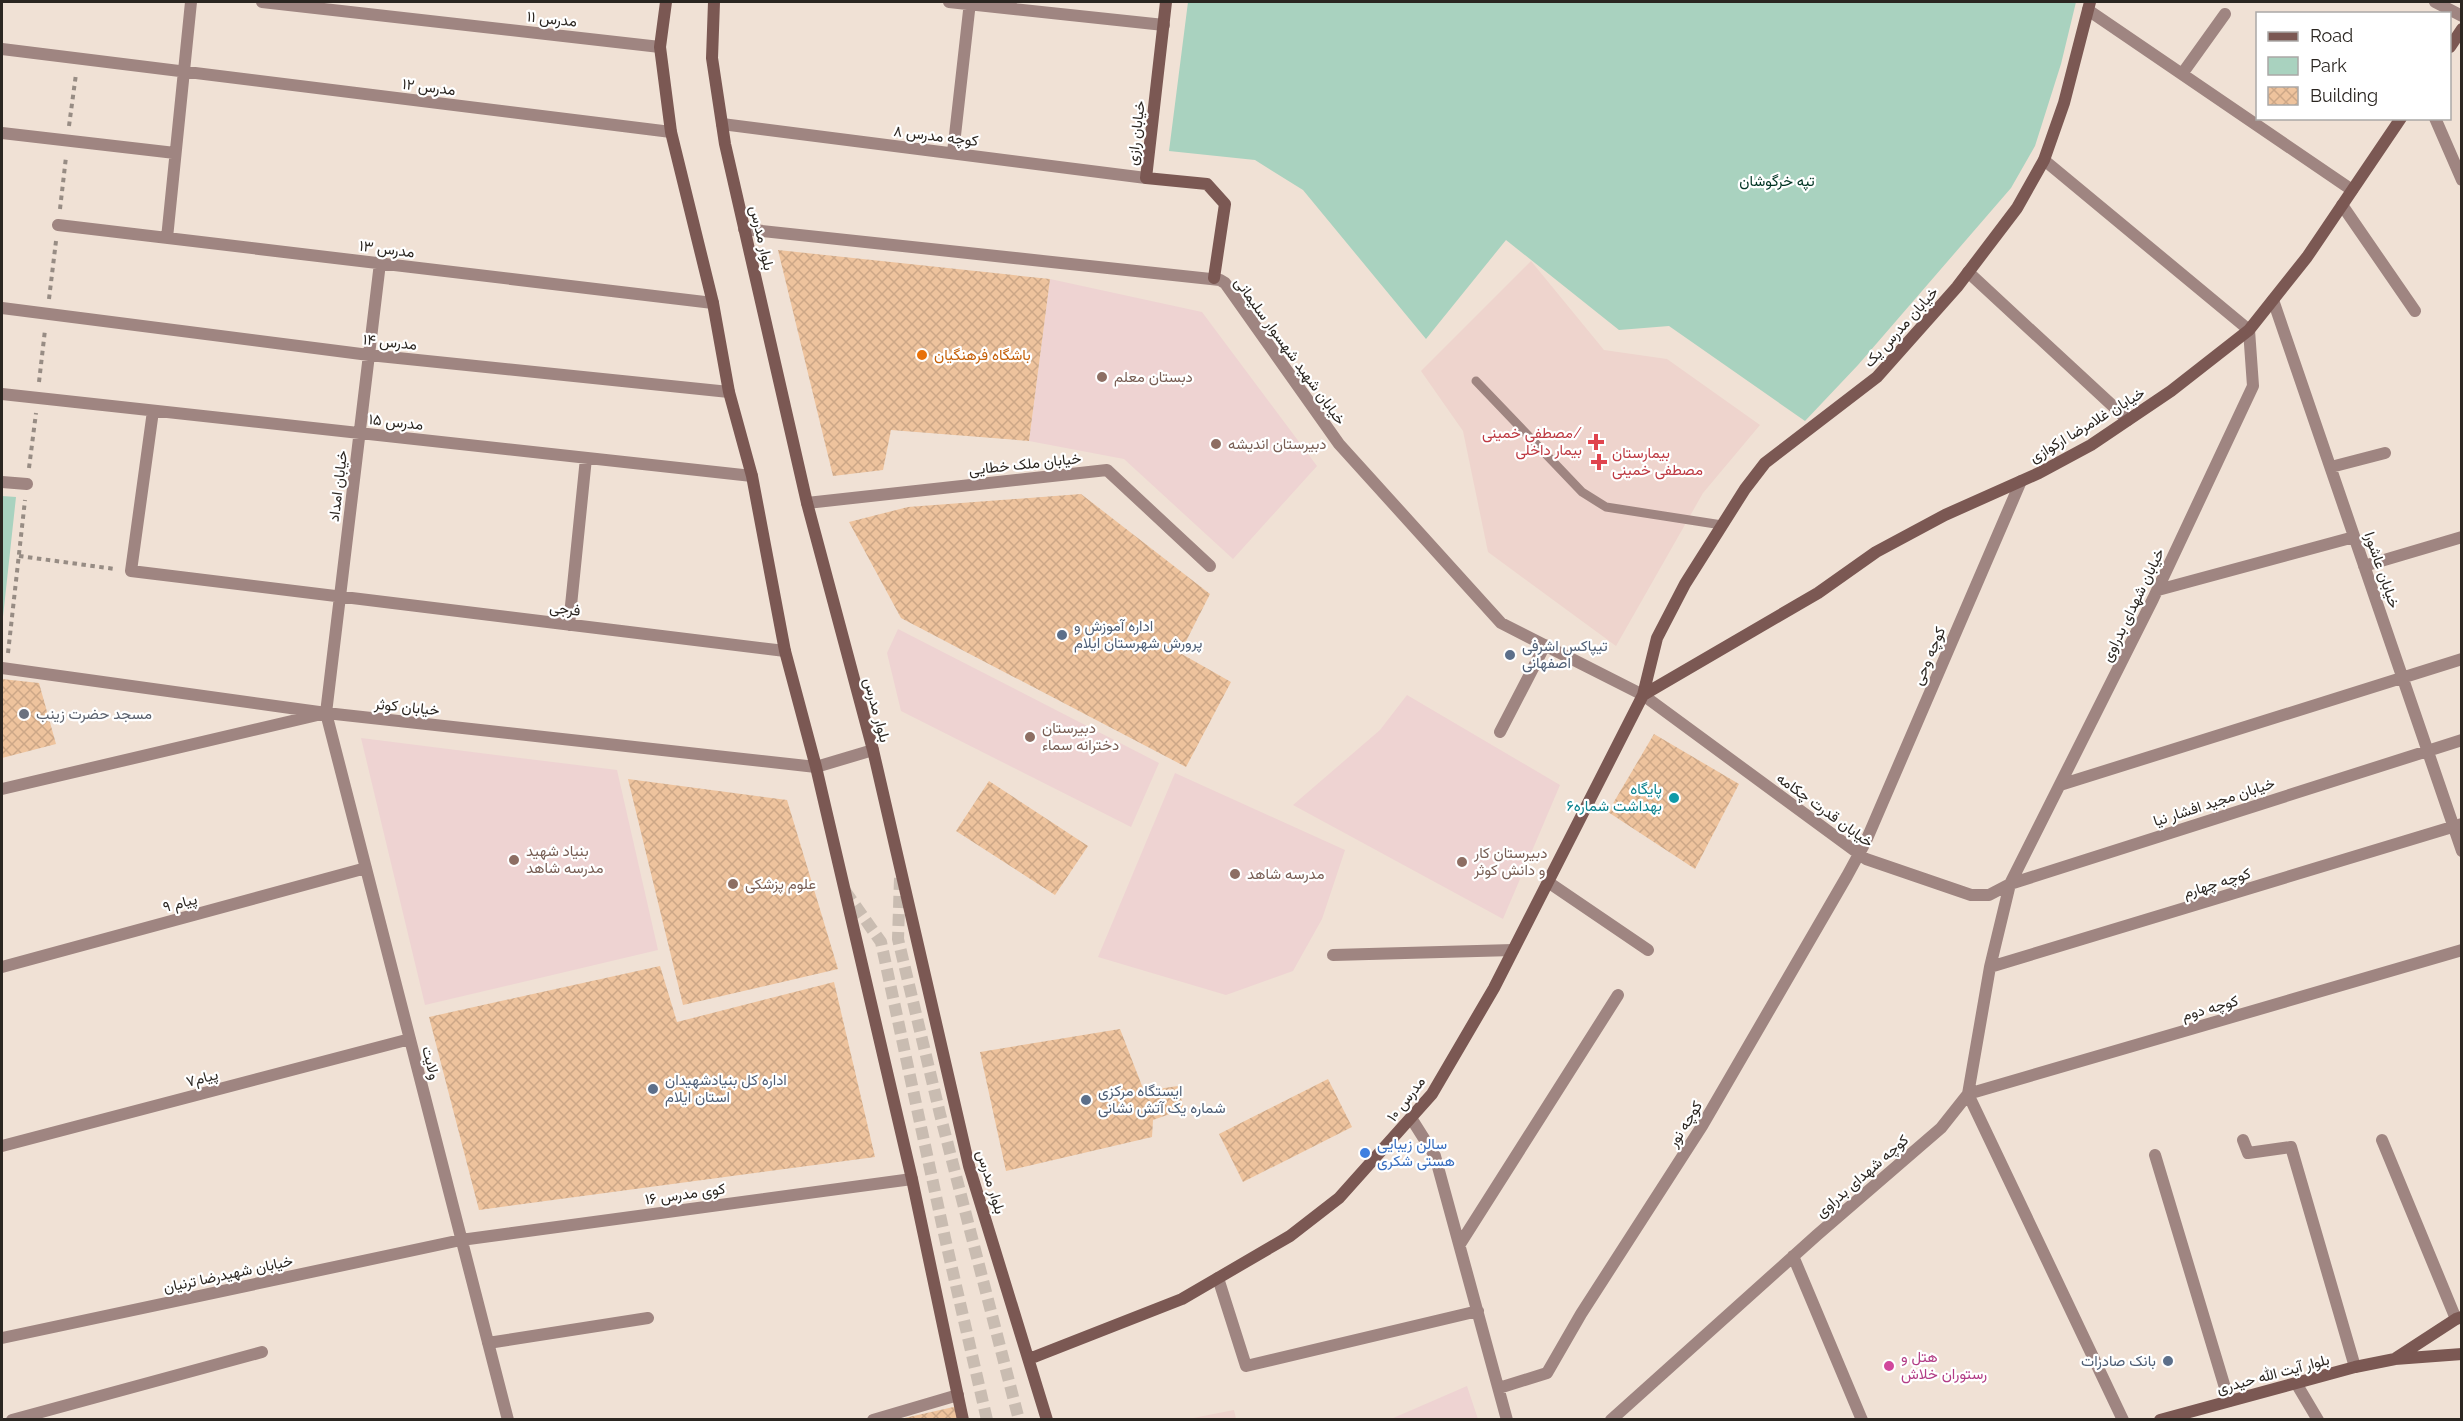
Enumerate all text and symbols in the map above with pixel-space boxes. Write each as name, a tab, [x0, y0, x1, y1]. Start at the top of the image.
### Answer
street label: مدرس ۱۱	[526, 7, 578, 32]
legend	[2256, 12, 2451, 120]
text: Road	[2310, 25, 2353, 46]
text: Park	[2310, 55, 2347, 76]
street label: مدرس ۱۲	[401, 75, 457, 100]
text: Building	[2310, 85, 2378, 106]
street label: خیابان رازی	[1123, 100, 1150, 167]
street label: کوچه مدرس ۸	[892, 122, 980, 151]
park label: تپه خرگوشان	[1739, 172, 1815, 191]
street label: بلوار مدرس	[745, 204, 778, 272]
street label: مدرس ۱۳	[358, 237, 416, 262]
street label: خیابان شهید شهسوار سلیمانی	[1230, 274, 1350, 429]
street label: خیابان مدرس یک	[1860, 283, 1943, 372]
street label: مدرس ۱۴	[362, 330, 418, 355]
place label: باشگاه فرهنگیان	[934, 346, 1031, 364]
marker: باشگاه فرهنگیان	[915, 348, 929, 362]
place label: دبستان معلم	[1114, 368, 1193, 387]
marker: دبستان معلم	[1095, 370, 1109, 384]
street label: خیابان غلامرضا ارکوازی	[2026, 383, 2148, 467]
street label: مدرس ۱۵	[368, 410, 424, 435]
place label: مصطفی خمینی/ بیمار داخلی	[1482, 424, 1582, 460]
marker: مصطفی خمینی/ بیمار داخلی	[1587, 433, 1605, 451]
place label: دبیرستان اندیشه	[1228, 435, 1327, 453]
marker: دبیرستان اندیشه	[1209, 437, 1223, 451]
place label: بیمارستان مصطفی خمینی	[1612, 444, 1703, 480]
street label: خیابان امداد	[325, 449, 351, 523]
street label: خیابان ملک خطایی	[968, 449, 1082, 480]
marker: بیمارستان مصطفی خمینی	[1590, 453, 1608, 471]
street label: خیابان عاشورا	[2361, 529, 2403, 611]
street label: خیابان شهدای بدراوی	[2098, 545, 2169, 665]
street label: فرجی	[548, 598, 582, 621]
place label: اداره آموزش و پرورش شهرستان ایلام	[1074, 617, 1202, 653]
street label: کوچه وحی	[1909, 624, 1950, 688]
marker: اداره آموزش و پرورش شهرستان ایلام	[1055, 628, 1069, 642]
place label: تیپاکس اشرفی اصفهانی	[1522, 637, 1608, 673]
marker: تیپاکس اشرفی اصفهانی	[1503, 648, 1517, 662]
street label: بلوار مدرس	[859, 676, 894, 744]
street label: خیابان کوثر	[373, 695, 440, 719]
place label: مسجد حضرت زینب	[36, 705, 152, 723]
marker: مسجد حضرت زینب	[17, 707, 31, 721]
place label: دبیرستان دخترانه سماء	[1042, 719, 1119, 754]
marker: دبیرستان دخترانه سماء	[1023, 730, 1037, 744]
street label: خیابان قدرت چکامه	[1773, 769, 1877, 852]
street label: خیابان مجید افشار نیا	[2151, 774, 2277, 830]
place label: پایگاه بهداشت شماره۶	[1566, 780, 1662, 815]
marker: پایگاه بهداشت شماره۶	[1667, 791, 1681, 805]
place label: بنیاد شهید مدرسه شاهد	[526, 842, 604, 877]
place label: دبیرستان کار و دانش کوثر	[1473, 844, 1547, 880]
marker: بنیاد شهید مدرسه شاهد	[507, 853, 521, 867]
marker: دبیرستان کار و دانش کوثر	[1455, 855, 1469, 869]
street label: کوچه چهارم	[2181, 864, 2253, 903]
place label: مدرسه شاهد	[1247, 865, 1325, 883]
marker: مدرسه شاهد	[1228, 867, 1242, 881]
place label: علوم پزشکی	[745, 875, 816, 894]
marker: علوم پزشکی	[726, 877, 740, 891]
street label: پیام ۹	[161, 890, 199, 917]
street label: کوچه دوم	[2180, 991, 2241, 1026]
street label: ولایت	[418, 1044, 444, 1082]
street label: پیام۷	[184, 1065, 220, 1092]
place label: اداره کل بنیادشهیدان استان ایلام	[665, 1071, 787, 1107]
street label: مدرس ۱۰	[1383, 1073, 1430, 1126]
marker: اداره کل بنیادشهیدان استان ایلام	[646, 1082, 660, 1096]
place label: ایستگاه مرکزی شماره یک آتش نشانی	[1098, 1082, 1226, 1118]
marker: ایستگاه مرکزی شماره یک آتش نشانی	[1079, 1093, 1093, 1107]
street label: کوچه نور	[1663, 1097, 1707, 1152]
street label: کوچه شهدای بدراوی	[1812, 1130, 1913, 1222]
place label: سالن زیبایی هستی شکری	[1377, 1135, 1455, 1171]
marker: سالن زیبایی هستی شکری	[1358, 1146, 1372, 1160]
street label: بلوار مدرس	[972, 1148, 1009, 1216]
street label: کوی مدرس ۱۶	[644, 1179, 727, 1210]
street label: خیابان شهیدرضا ترنیان	[162, 1251, 294, 1297]
place label: هتل و رستوران خلاش	[1901, 1348, 1987, 1384]
street label: بلوار آیت الله حیدری	[2215, 1350, 2332, 1399]
place label: بانک صادرات	[2081, 1352, 2156, 1370]
marker: بانک صادرات	[2161, 1354, 2175, 1368]
marker: هتل و رستوران خلاش	[1882, 1359, 1896, 1373]

